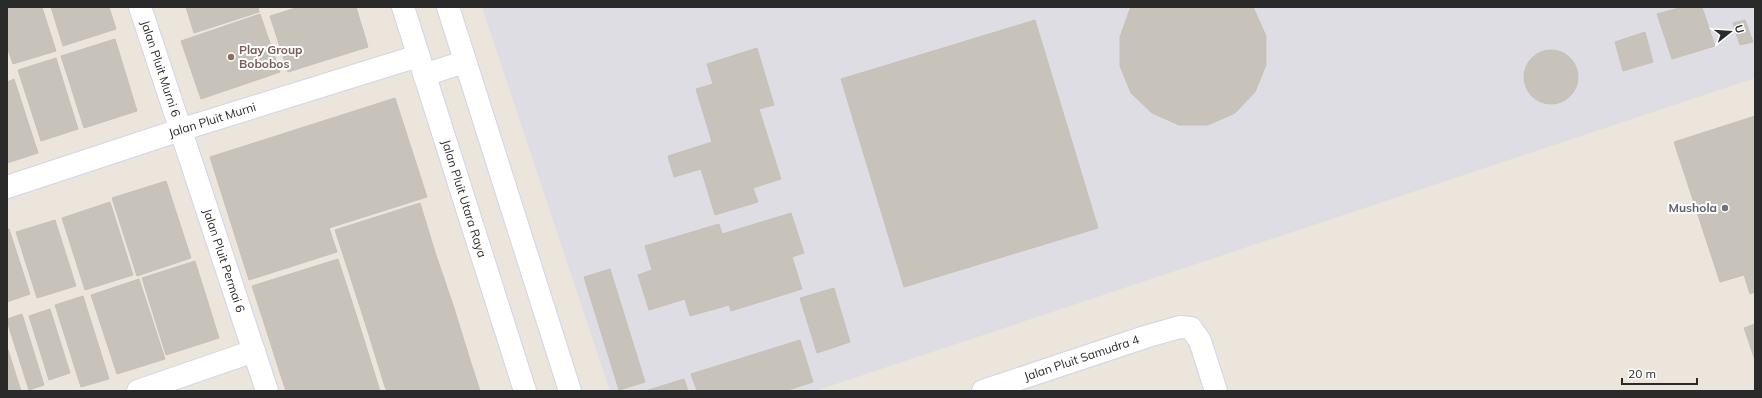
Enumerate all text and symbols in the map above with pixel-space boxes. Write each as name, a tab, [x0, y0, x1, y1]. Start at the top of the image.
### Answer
north arrow	[1710, 12, 1750, 52]
street label: Jalan Pluit Murni 6	[138, 18, 184, 119]
text: U	[1732, 23, 1747, 35]
place label: Play Group Bobobos	[239, 42, 303, 71]
marker: Play Group Bobobos	[226, 52, 236, 62]
street label: Jalan Pluit Murni	[167, 99, 258, 140]
street label: Jalan Pluit Utara Raya	[439, 138, 490, 259]
place label: Mushola	[1668, 200, 1717, 215]
marker: Mushola	[1720, 203, 1730, 213]
street label: Jalan Pluit Permai 6	[200, 206, 248, 314]
street label: Jalan Pluit Samudra 4	[1022, 331, 1141, 384]
scale bar	[1622, 360, 1697, 386]
text: 20 m	[1628, 366, 1656, 381]

